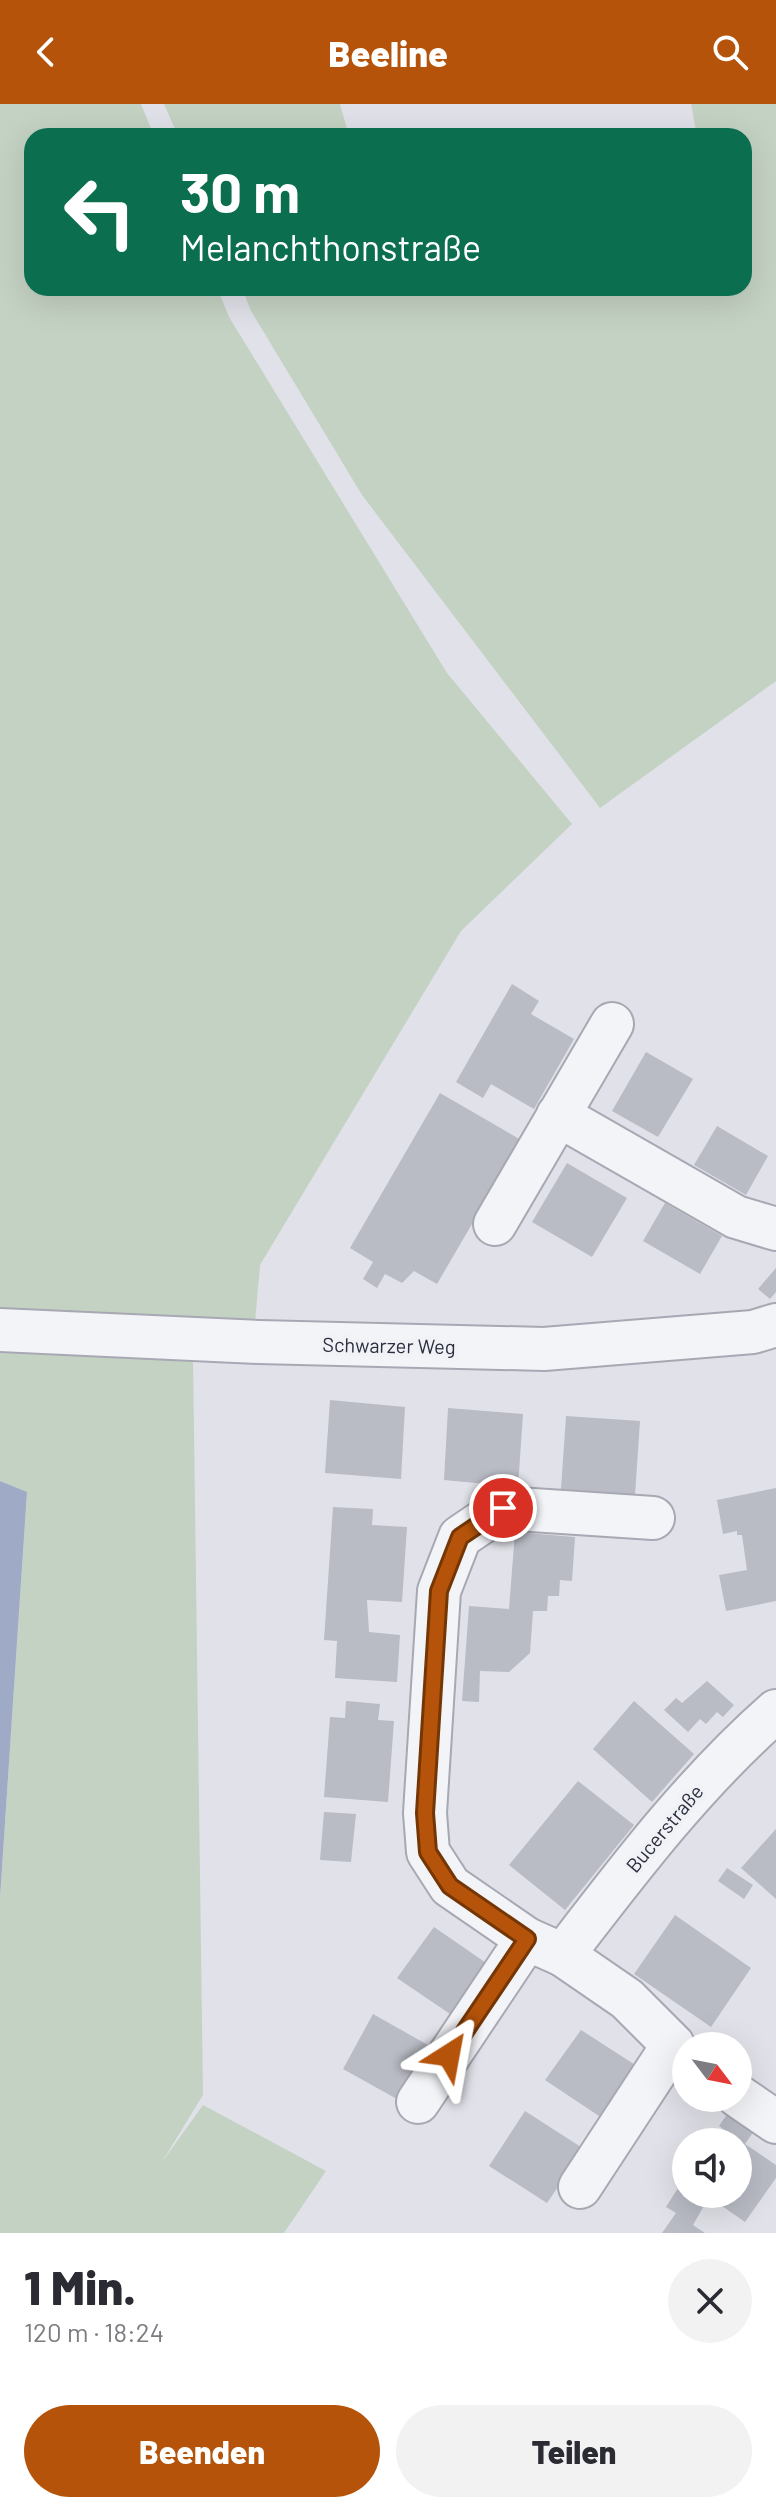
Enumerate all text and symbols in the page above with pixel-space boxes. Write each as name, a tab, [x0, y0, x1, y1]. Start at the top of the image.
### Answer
icon: back	[24, 30, 68, 74]
icon: search	[708, 30, 752, 74]
text: Beeline	[328, 31, 448, 74]
text: 30 m	[180, 157, 300, 224]
icon: left	[48, 160, 152, 264]
text: Melanchthonstraße	[180, 225, 481, 268]
street label: Schwarzer Weg	[322, 1332, 456, 1358]
pin	[469, 1474, 537, 1542]
icon: arrive	[481, 1486, 525, 1530]
street label: Bucerstraße	[620, 1779, 708, 1877]
position arrow	[407, 2013, 491, 2097]
north arrow	[672, 2032, 752, 2112]
map controls	[672, 2032, 752, 2208]
button: sound	[672, 2128, 752, 2208]
text: 1 Min.	[24, 2257, 136, 2315]
button: close	[668, 2259, 752, 2343]
text: 120 m · 18:24	[24, 2316, 164, 2347]
button: Beenden	[24, 2405, 380, 2497]
button: Teilen	[396, 2405, 752, 2497]

